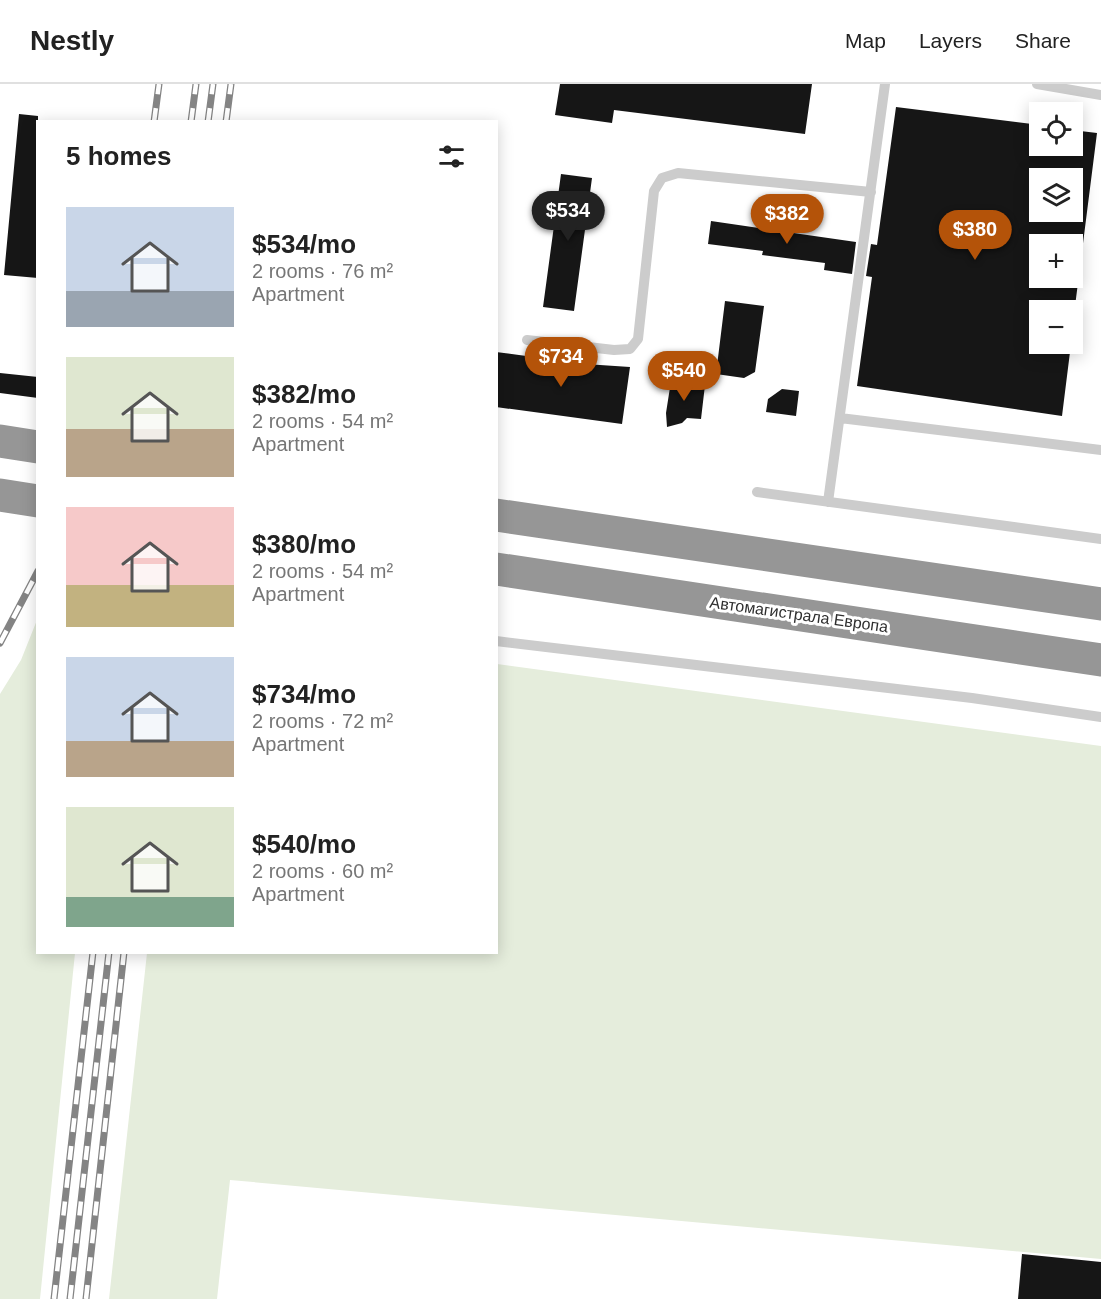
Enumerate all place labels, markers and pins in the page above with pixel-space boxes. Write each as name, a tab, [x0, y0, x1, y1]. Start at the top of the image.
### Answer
pin: $534	[532, 191, 604, 242]
pin: $382	[751, 194, 823, 245]
pin: $380	[939, 210, 1011, 261]
pin: $734	[525, 337, 597, 388]
pin: $540	[648, 351, 720, 402]

